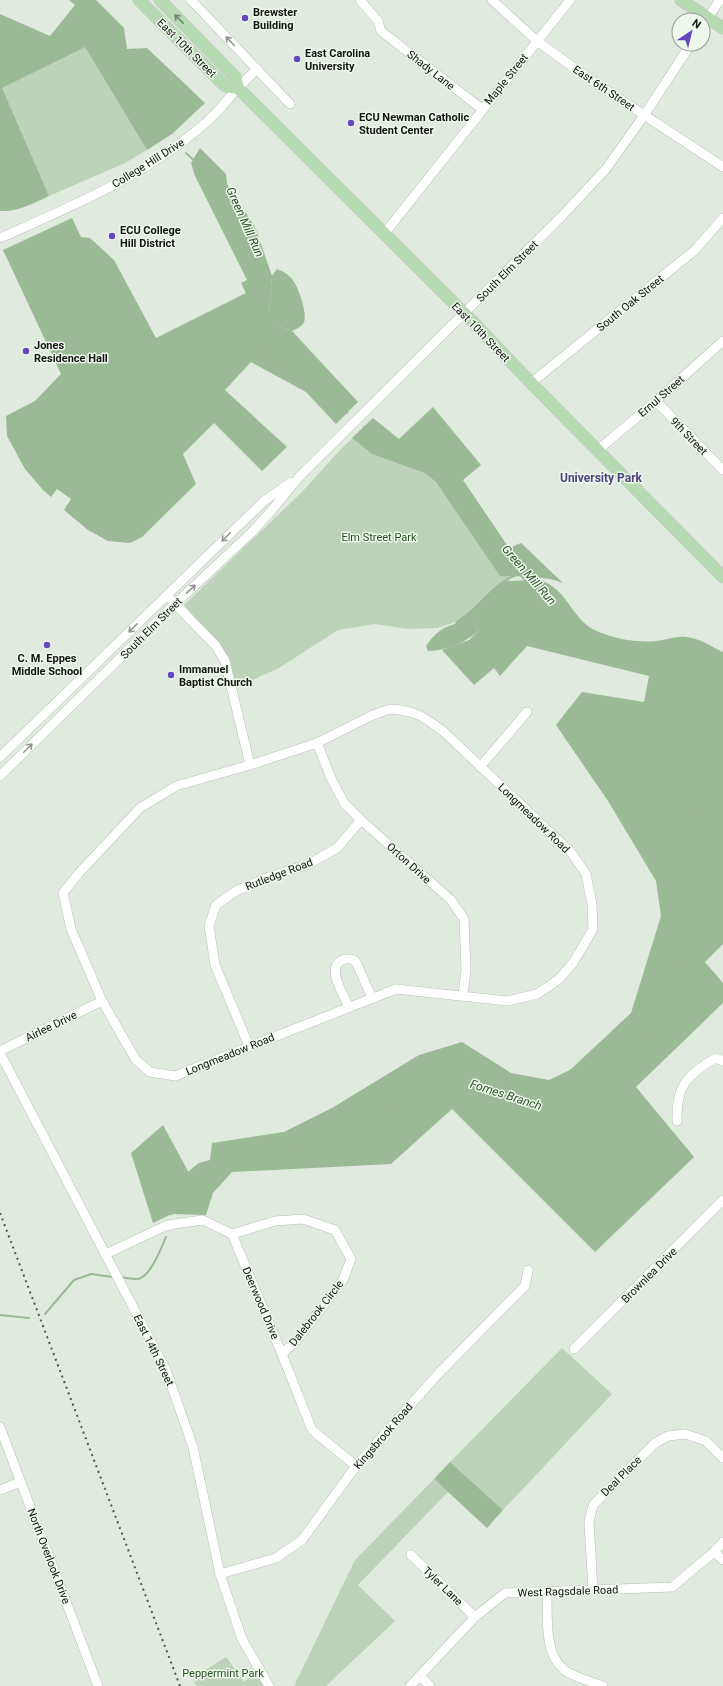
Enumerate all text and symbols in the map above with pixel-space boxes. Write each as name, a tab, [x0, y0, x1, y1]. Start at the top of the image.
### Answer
place label: Brewster Building	[253, 6, 297, 32]
north arrow	[671, 12, 711, 52]
marker: Brewster Building	[240, 13, 250, 23]
one-way arrow	[174, 14, 184, 24]
street label: East 10th Street	[154, 16, 219, 81]
text: N	[690, 17, 704, 32]
one-way arrow	[225, 36, 235, 46]
place label: East Carolina University	[305, 47, 370, 73]
street label: Shady Lane	[404, 48, 457, 93]
street label: Maple Street	[482, 51, 531, 108]
marker: East Carolina University	[292, 54, 302, 64]
street label: East 6th Street	[570, 63, 637, 114]
place label: ECU Newman Catholic Student Center	[359, 111, 469, 137]
marker: ECU Newman Catholic Student Center	[346, 118, 356, 128]
street label: College Hill Drive	[110, 136, 187, 191]
water label: Green Mill Run	[223, 185, 267, 259]
place label: ECU College Hill District	[120, 224, 181, 250]
marker: ECU College Hill District	[107, 231, 117, 241]
street label: South Elm Street	[474, 238, 541, 305]
street label: South Oak Street	[594, 272, 667, 334]
street label: East 10th Street	[449, 300, 513, 365]
place label: Jones Residence Hall	[34, 339, 108, 365]
marker: Jones Residence Hall	[21, 346, 31, 356]
street label: Ernul Street	[636, 373, 687, 420]
street label: 9th Street	[667, 415, 710, 458]
district label: University Park	[560, 471, 643, 485]
park label: Elm Street Park	[341, 531, 417, 544]
one-way arrow	[221, 532, 231, 542]
water label: Green Mill Run	[499, 542, 559, 608]
one-way arrow	[186, 584, 196, 594]
street label: South Elm Street	[118, 595, 185, 662]
one-way arrow	[128, 623, 138, 633]
marker: C. M. Eppes Middle School	[42, 640, 52, 650]
place label: C. M. Eppes Middle School	[12, 652, 82, 678]
place label: Immanuel Baptist Church	[179, 663, 252, 689]
marker: Immanuel Baptist Church	[166, 670, 176, 680]
one-way arrow	[23, 743, 32, 753]
street label: Longmeadow Road	[495, 781, 572, 856]
street label: Orton Drive	[384, 840, 434, 887]
street label: Rutledge Road	[244, 856, 315, 893]
street label: Airlee Drive	[23, 1008, 79, 1044]
street label: Longmeadow Road	[184, 1031, 276, 1078]
water label: Fomes Branch	[468, 1077, 544, 1113]
street label: Brownlea Drive	[619, 1245, 680, 1306]
street label: Deerwood Drive	[239, 1265, 282, 1341]
street label: Dalebrook Circle	[287, 1278, 346, 1349]
street label: East 14th Street	[131, 1312, 177, 1388]
street label: Kingsbrook Road	[351, 1401, 416, 1472]
street label: Deal Place	[598, 1453, 644, 1499]
street label: North Overlook Drive	[24, 1507, 73, 1606]
street label: Tyler Lane	[420, 1564, 465, 1609]
street label: West Ragsdale Road	[517, 1583, 619, 1600]
park label: Peppermint Park	[182, 1667, 264, 1680]

